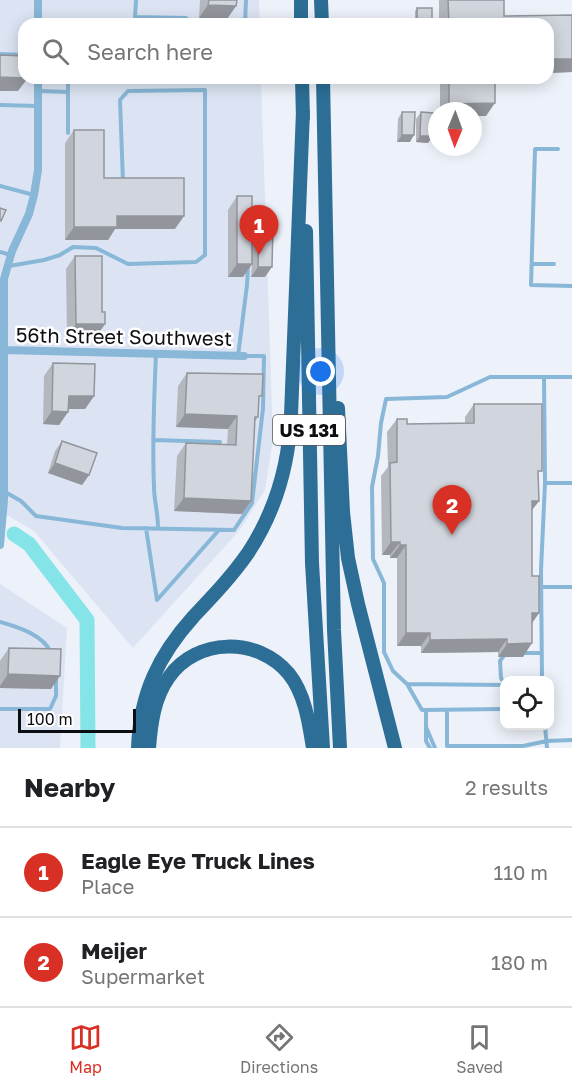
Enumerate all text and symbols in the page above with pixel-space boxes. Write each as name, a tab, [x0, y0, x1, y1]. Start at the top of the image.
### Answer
search box	[18, 18, 554, 84]
icon: search	[39, 35, 72, 68]
text: Search here	[87, 38, 213, 65]
north arrow	[428, 102, 482, 156]
pin: 1	[240, 206, 278, 255]
street label: 56th Street Southwest	[16, 322, 232, 350]
your location	[306, 357, 335, 386]
road number: US 131	[273, 415, 345, 445]
pin: 2	[432, 486, 472, 535]
map controls	[500, 676, 554, 730]
button: locate	[500, 676, 554, 730]
scale bar	[18, 706, 136, 734]
text: 100 m	[27, 709, 73, 729]
text: Nearby	[24, 772, 115, 803]
text: 2 results	[465, 775, 548, 799]
text: Eagle Eye Truck Lines	[81, 847, 315, 874]
text: 1	[38, 860, 49, 884]
text: 110 m	[494, 860, 548, 884]
text: Place	[81, 874, 134, 898]
text: Meijer	[81, 937, 147, 964]
text: 2	[37, 950, 50, 974]
text: 180 m	[491, 950, 548, 974]
text: Supermarket	[81, 964, 205, 988]
tab: Map	[69, 1021, 102, 1077]
tab: Directions	[240, 1021, 318, 1077]
tab: Saved	[456, 1021, 503, 1077]

